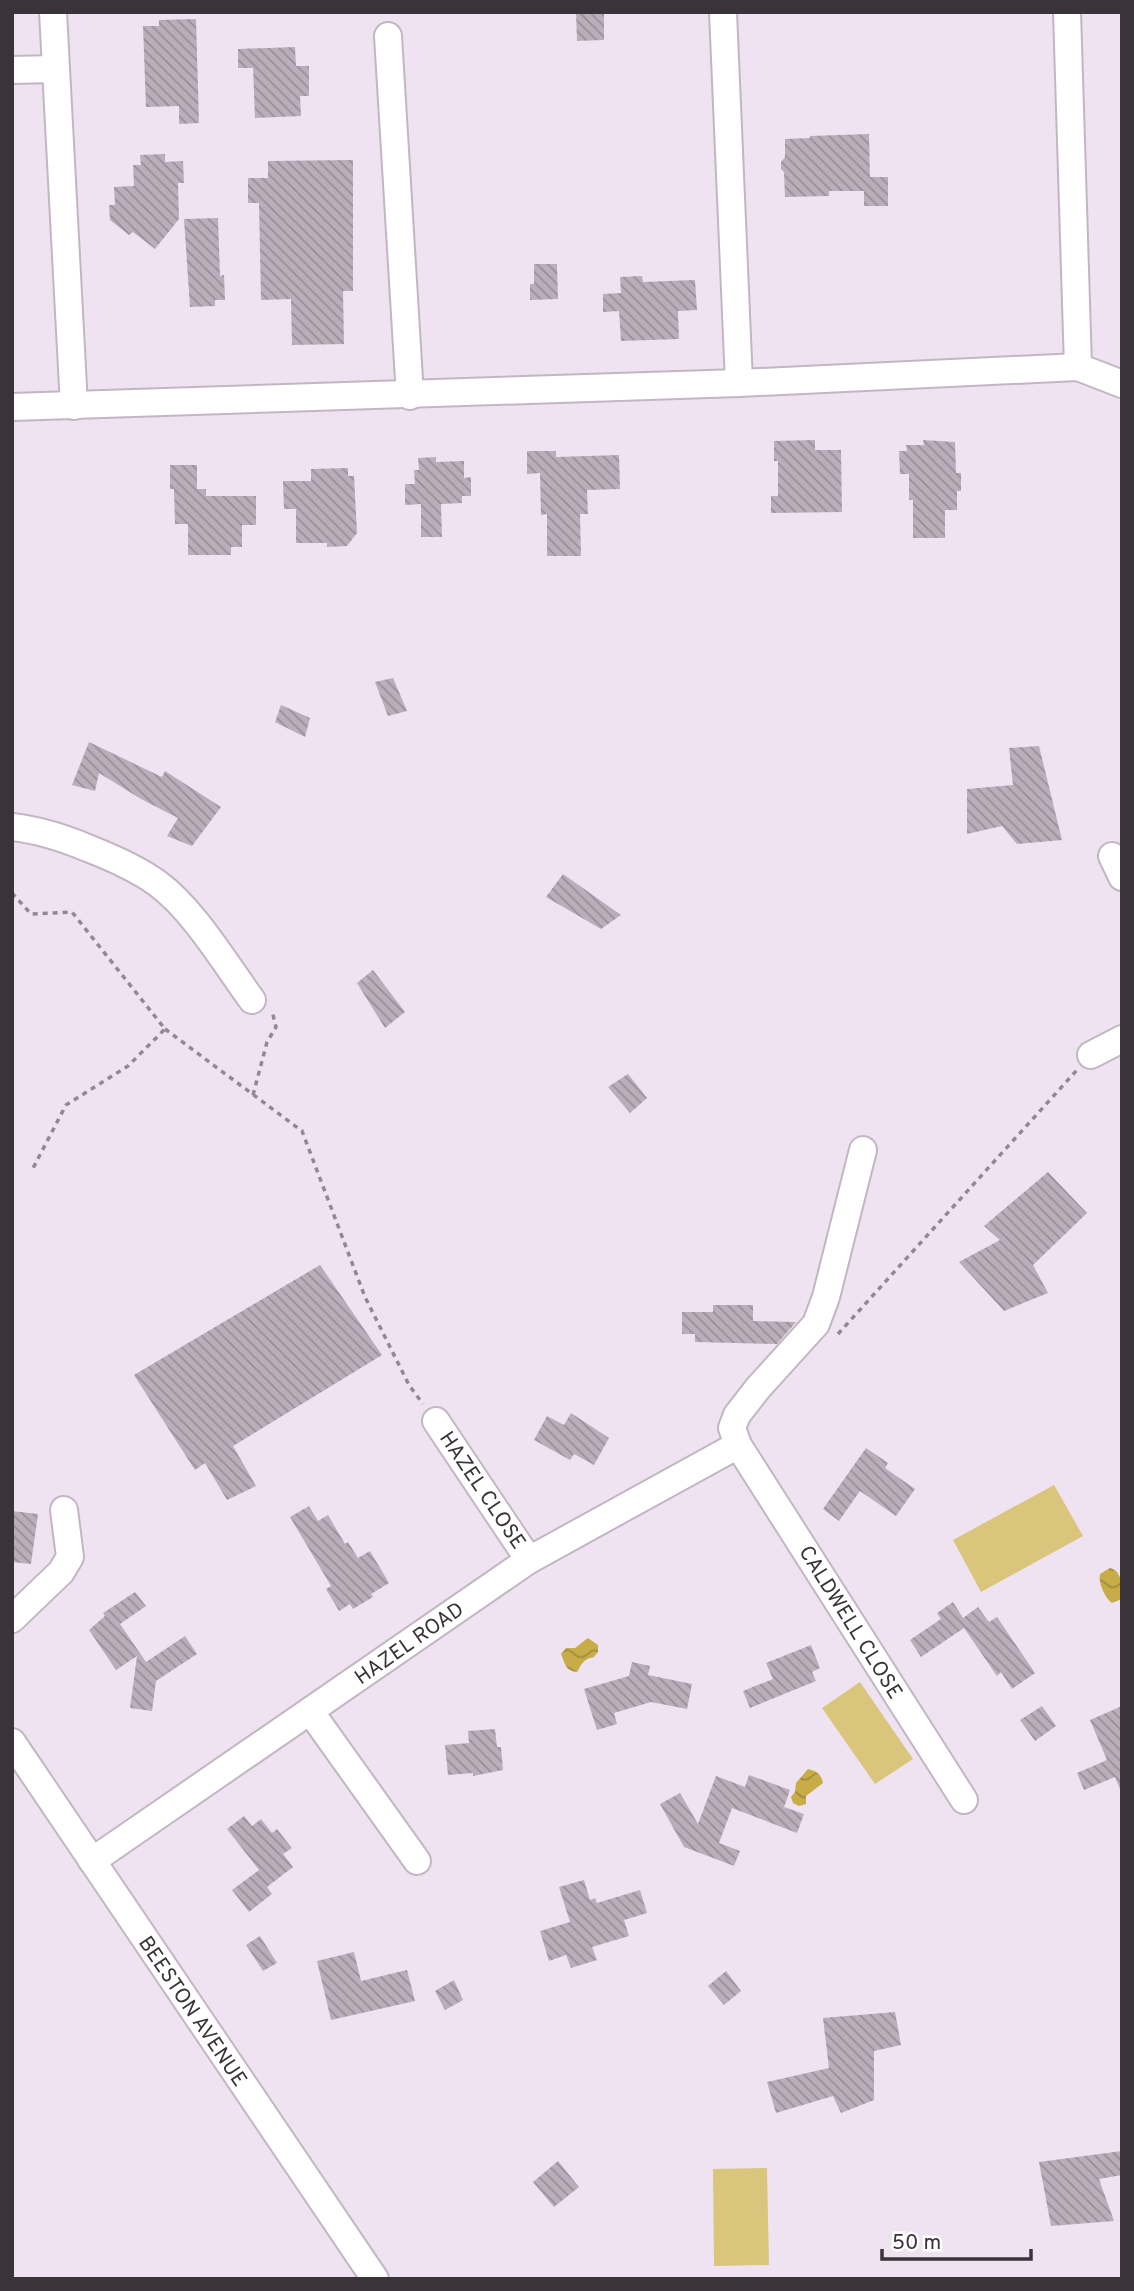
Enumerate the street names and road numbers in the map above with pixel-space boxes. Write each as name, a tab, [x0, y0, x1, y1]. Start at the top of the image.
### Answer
street label: HAZEL CLOSE	[432, 1427, 531, 1555]
street label: CALDWELL CLOSE	[792, 1541, 908, 1705]
street label: HAZEL ROAD	[350, 1597, 470, 1692]
street label: BEESTON AVENUE	[131, 1931, 252, 2092]

